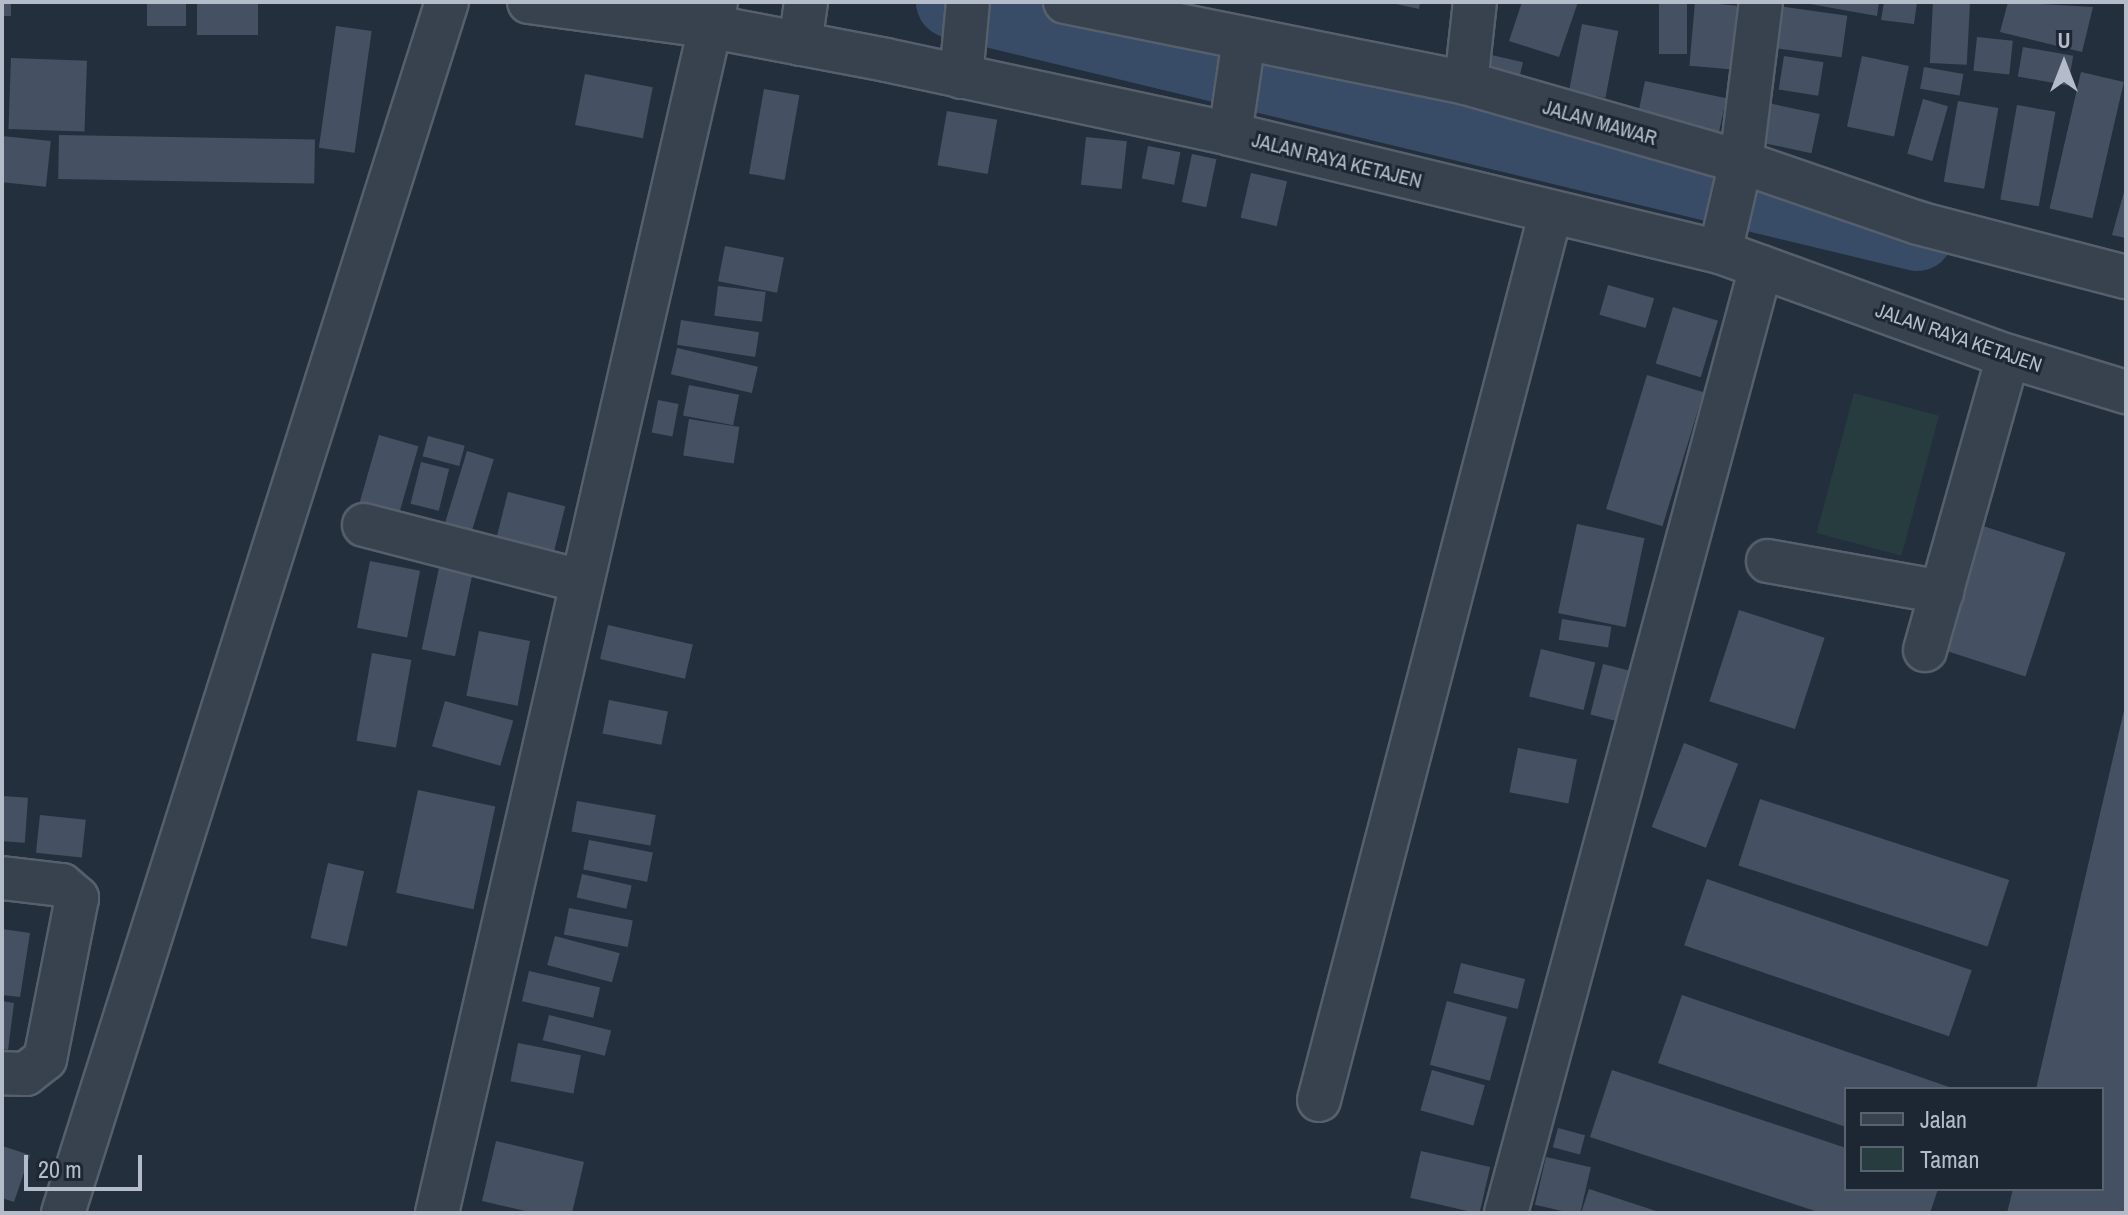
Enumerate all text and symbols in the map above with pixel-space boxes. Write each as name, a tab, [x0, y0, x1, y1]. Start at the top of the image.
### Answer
north arrow	[2024, 24, 2104, 104]
text: U	[2057, 25, 2071, 55]
street label: JALAN MAWAR	[1540, 94, 1660, 150]
street label: JALAN RAYA KETAJEN	[1249, 127, 1425, 193]
street label: JALAN RAYA KETAJEN	[1872, 297, 2046, 377]
legend	[1844, 1087, 2104, 1191]
text: Jalan	[1920, 1103, 1967, 1135]
scale bar	[28, 1139, 146, 1189]
text: Taman	[1920, 1143, 1979, 1175]
text: 20 m	[38, 1153, 82, 1185]

